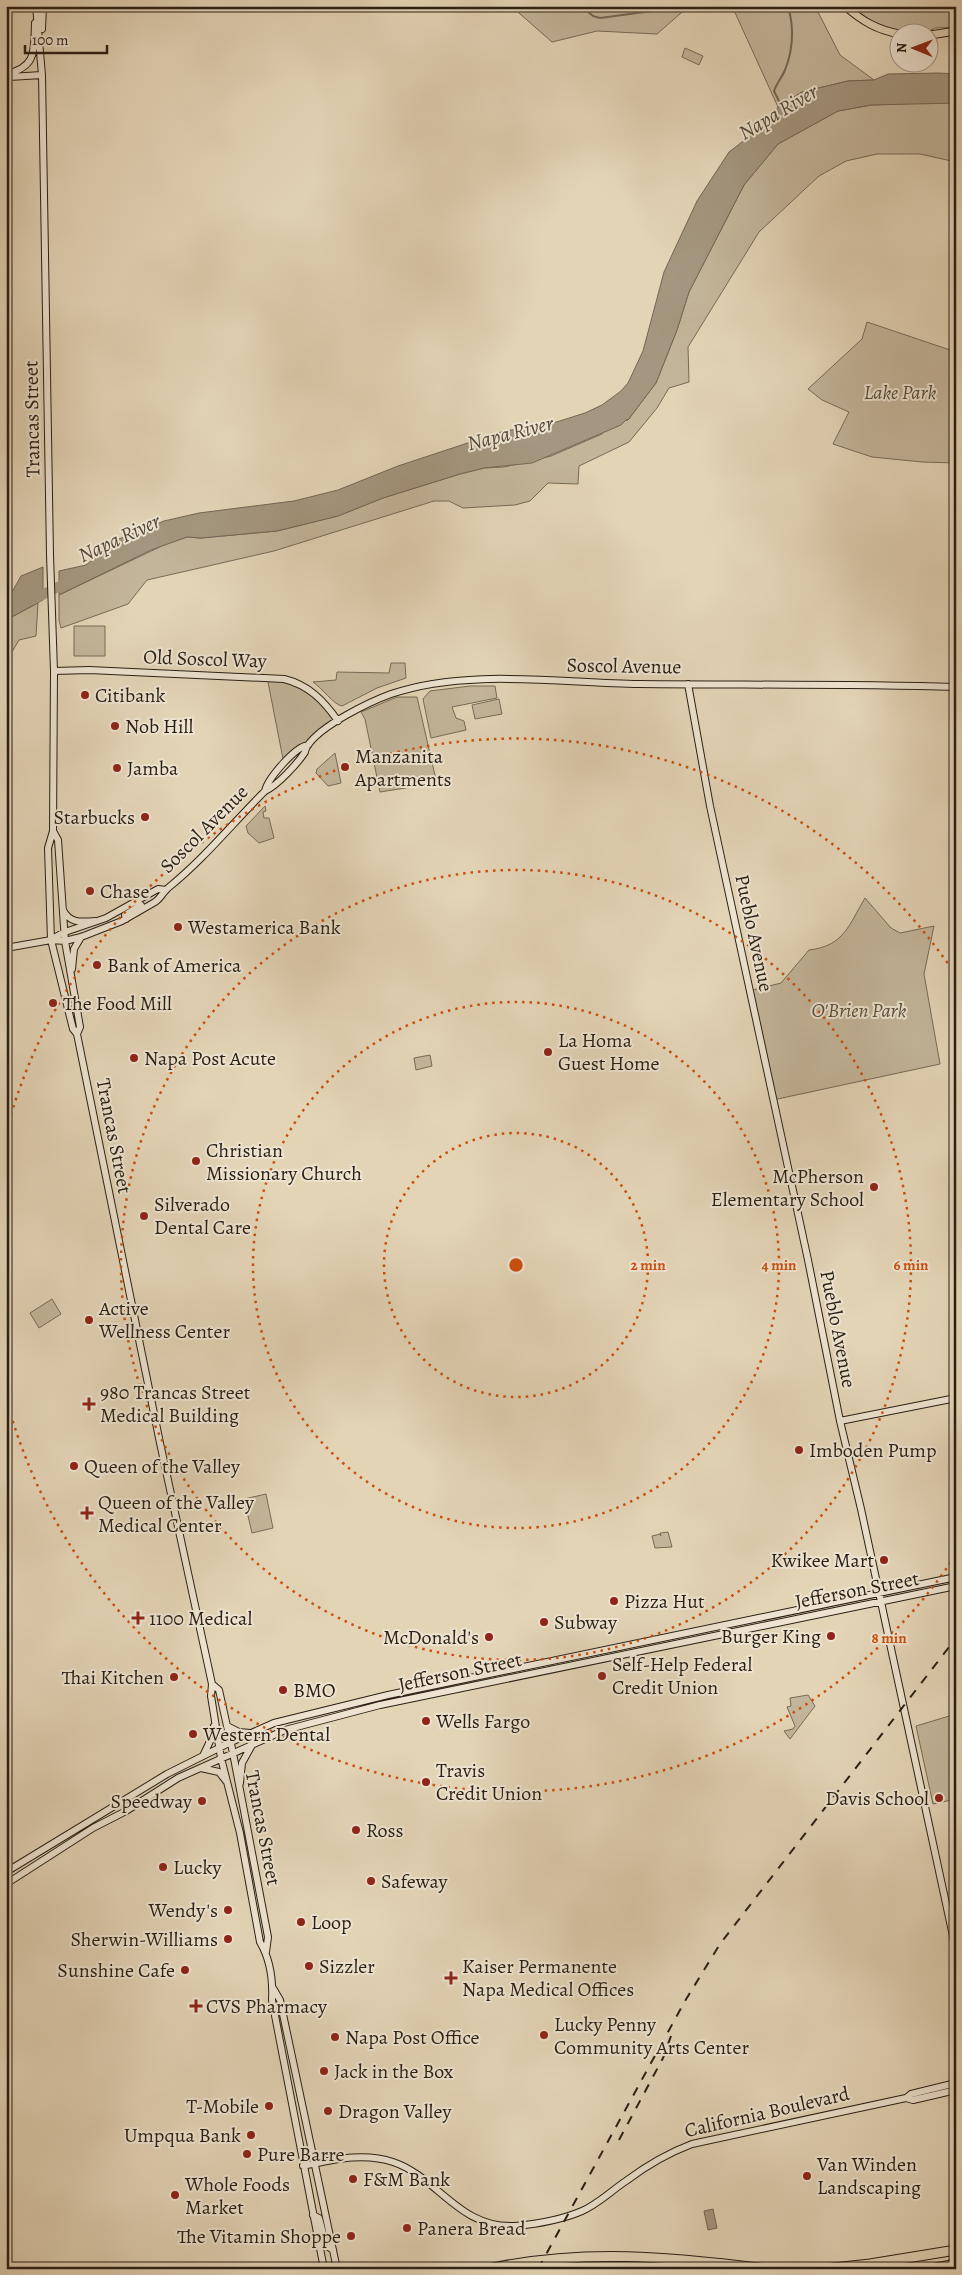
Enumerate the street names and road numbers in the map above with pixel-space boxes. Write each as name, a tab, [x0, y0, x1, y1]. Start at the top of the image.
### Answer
street label: Trancas Street	[17, 360, 47, 478]
street label: Old Soscol Way	[143, 643, 268, 675]
street label: Soscol Avenue	[566, 652, 682, 680]
street label: Soscol Avenue	[154, 779, 254, 879]
street label: Pueblo Avenue	[728, 872, 780, 994]
street label: Trancas Street	[90, 1076, 138, 1196]
street label: Pueblo Avenue	[813, 1268, 863, 1390]
street label: Jefferson Street	[793, 1565, 922, 1615]
street label: Jefferson Street	[396, 1646, 525, 1698]
street label: Trancas Street	[239, 1768, 287, 1888]
street label: California Boulevard	[682, 2080, 852, 2144]

